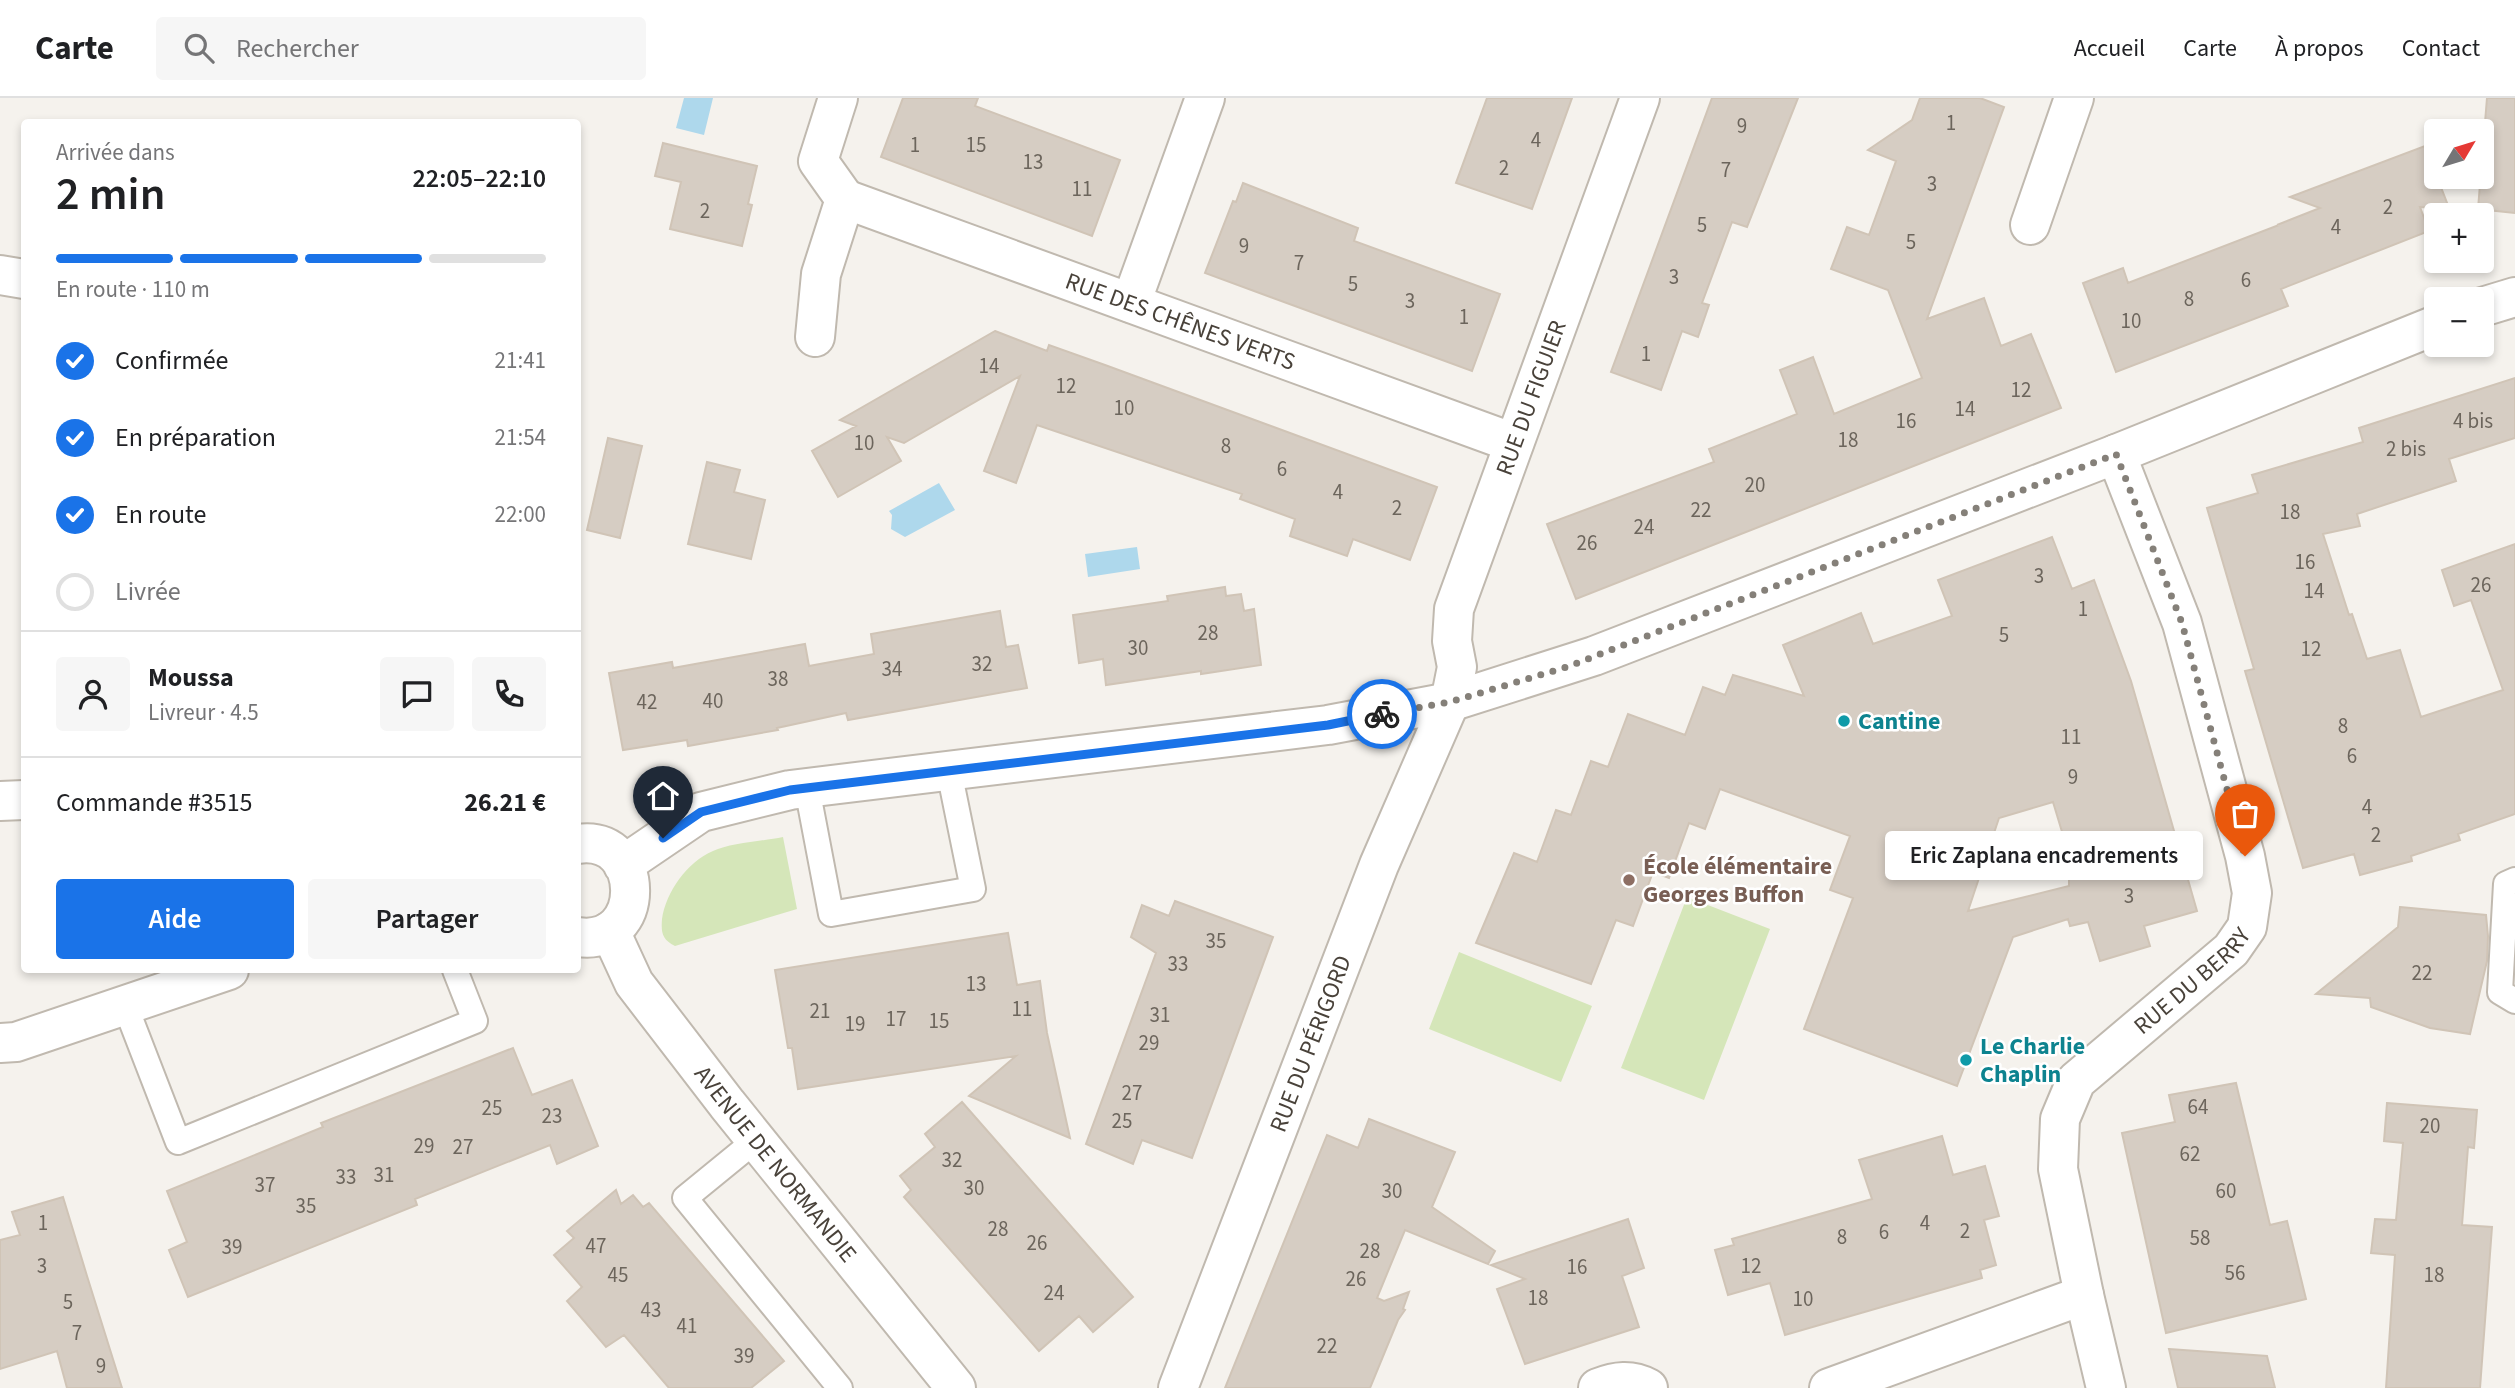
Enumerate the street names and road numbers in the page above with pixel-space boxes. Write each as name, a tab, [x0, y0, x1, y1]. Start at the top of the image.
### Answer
street label: RUE DES CHÊNES VERTS	[1060, 263, 1300, 379]
street label: RUE DU FIGUIER	[1487, 315, 1575, 480]
street label: RUE DU BERRY	[2126, 920, 2259, 1043]
street label: RUE DU PÉRIGORD	[1260, 950, 1360, 1137]
street label: AVENUE DE NORMANDIE	[686, 1058, 865, 1270]

